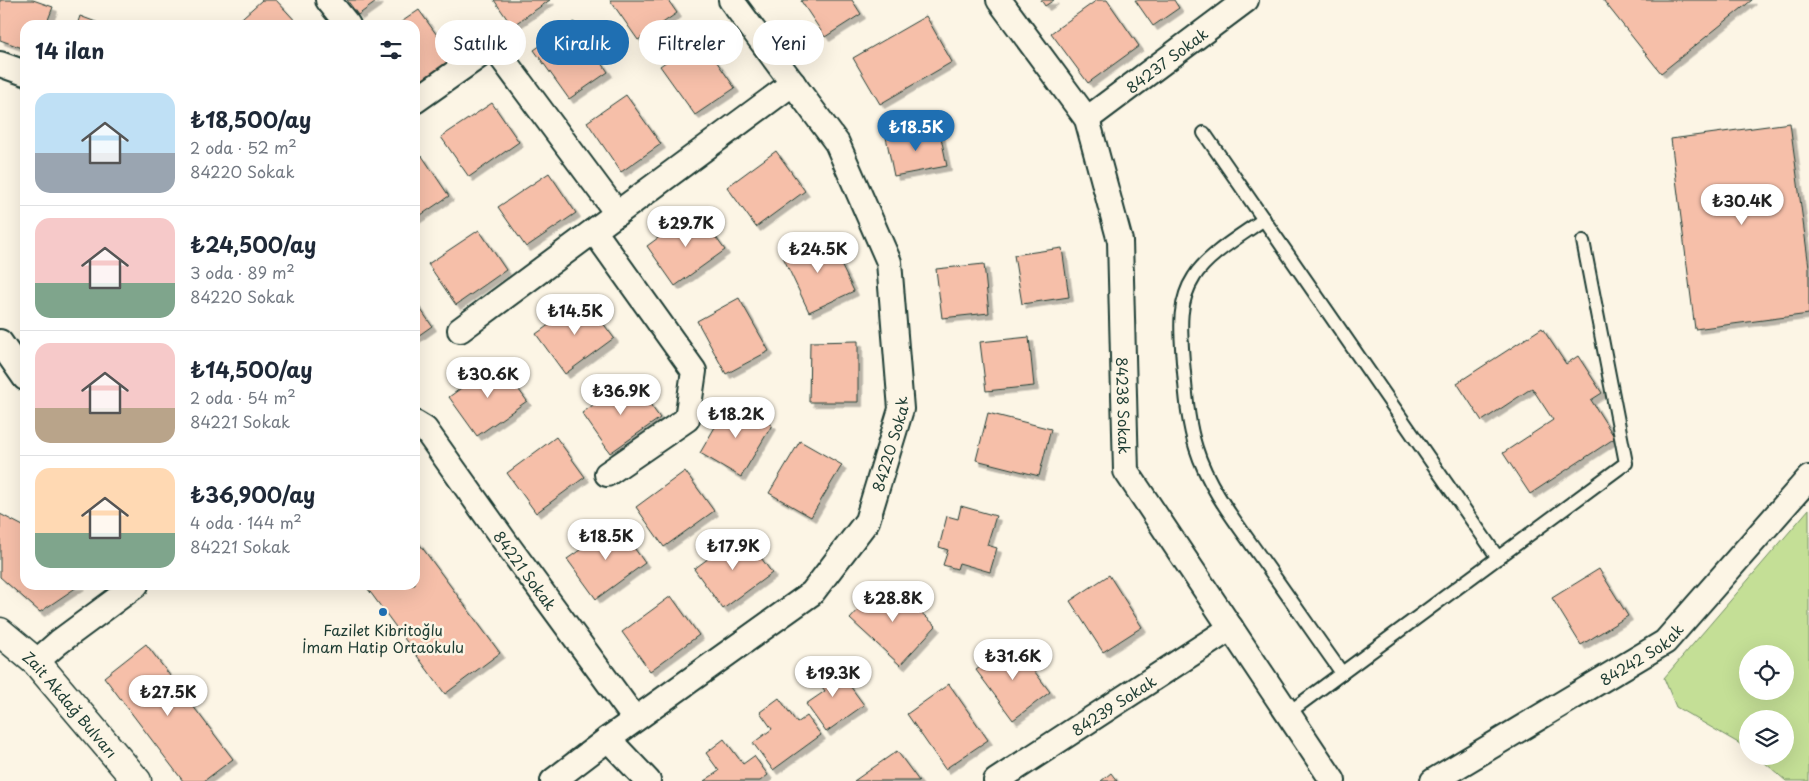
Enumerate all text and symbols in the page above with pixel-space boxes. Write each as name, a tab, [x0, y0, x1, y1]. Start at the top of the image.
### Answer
chip: Satılık	[435, 20, 526, 65]
chip: Kiralık	[536, 20, 629, 65]
chip: Filtreler	[639, 20, 743, 65]
chip: Yeni	[753, 20, 824, 65]
street label: 84237 Sokak	[1120, 21, 1212, 98]
text: 14 ilan	[35, 34, 104, 66]
icon: filters	[377, 36, 405, 64]
text: ₺18,500/ay	[190, 103, 311, 135]
pin: ₺18.5K	[875, 110, 957, 152]
icon: home	[75, 113, 135, 173]
text: ₺18.5K	[888, 114, 944, 138]
text: 2 oda · 52 m²	[190, 135, 297, 159]
text: 84220 Sokak	[190, 159, 295, 183]
pin: ₺30.4K	[1701, 184, 1783, 226]
text: ₺30.4K	[1712, 188, 1772, 212]
pin: ₺29.7K	[645, 206, 727, 248]
text: ₺29.7K	[658, 210, 714, 234]
text: ₺24,500/ay	[190, 228, 316, 260]
pin: ₺24.5K	[777, 232, 859, 274]
text: ₺24.5K	[788, 236, 848, 260]
icon: home	[75, 238, 135, 298]
text: 3 oda · 89 m²	[190, 260, 295, 284]
text: 84220 Sokak	[190, 284, 295, 308]
pin: ₺14.5K	[534, 294, 616, 336]
text: ₺14.5K	[547, 298, 603, 322]
text: ₺14,500/ay	[190, 353, 312, 385]
pin: ₺30.6K	[447, 356, 529, 399]
street label: 84238 Sokak	[1112, 357, 1137, 455]
text: ₺30.6K	[457, 361, 519, 385]
icon: home	[75, 363, 135, 423]
pin: ₺36.9K	[580, 374, 662, 416]
text: ₺36.9K	[592, 378, 650, 402]
text: 2 oda · 54 m²	[190, 385, 296, 409]
street label: 84220 Sokak	[865, 395, 913, 494]
pin: ₺18.2K	[695, 396, 777, 439]
text: ₺18.2K	[708, 401, 764, 425]
text: 84221 Sokak	[190, 409, 290, 433]
text: ₺36,900/ay	[190, 478, 315, 510]
icon: home	[75, 488, 135, 548]
text: 4 oda · 144 m²	[190, 510, 302, 534]
pin: ₺18.5K	[565, 518, 647, 561]
text: ₺18.5K	[578, 523, 634, 547]
street label: 84221 Sokak	[489, 525, 563, 615]
pin: ₺17.9K	[692, 528, 774, 571]
text: ₺17.9K	[706, 533, 760, 557]
text: 84221 Sokak	[190, 534, 290, 558]
pin: ₺28.8K	[852, 580, 934, 623]
text: ₺28.8K	[863, 585, 923, 609]
marker: Fazilet Kibritoğlu İmam Hatip Ortaokulu	[377, 606, 389, 618]
place label: Fazilet Kibritoğlu İmam Hatip Ortaokulu	[302, 618, 464, 658]
street label: 84242 Sokak	[1595, 618, 1688, 690]
pin: ₺31.6K	[972, 638, 1054, 681]
text: ₺31.6K	[985, 643, 1041, 667]
street label: Zait Akdağ Bulvarı	[18, 645, 124, 762]
map controls	[1739, 645, 1794, 765]
button: locate	[1739, 645, 1794, 700]
pin: ₺19.3K	[792, 656, 874, 698]
text: ₺19.3K	[806, 660, 860, 684]
street label: 84239 Sokak	[1066, 668, 1161, 741]
pin: ₺27.5K	[127, 674, 209, 717]
text: ₺27.5K	[140, 679, 196, 703]
button: layers	[1739, 710, 1794, 765]

